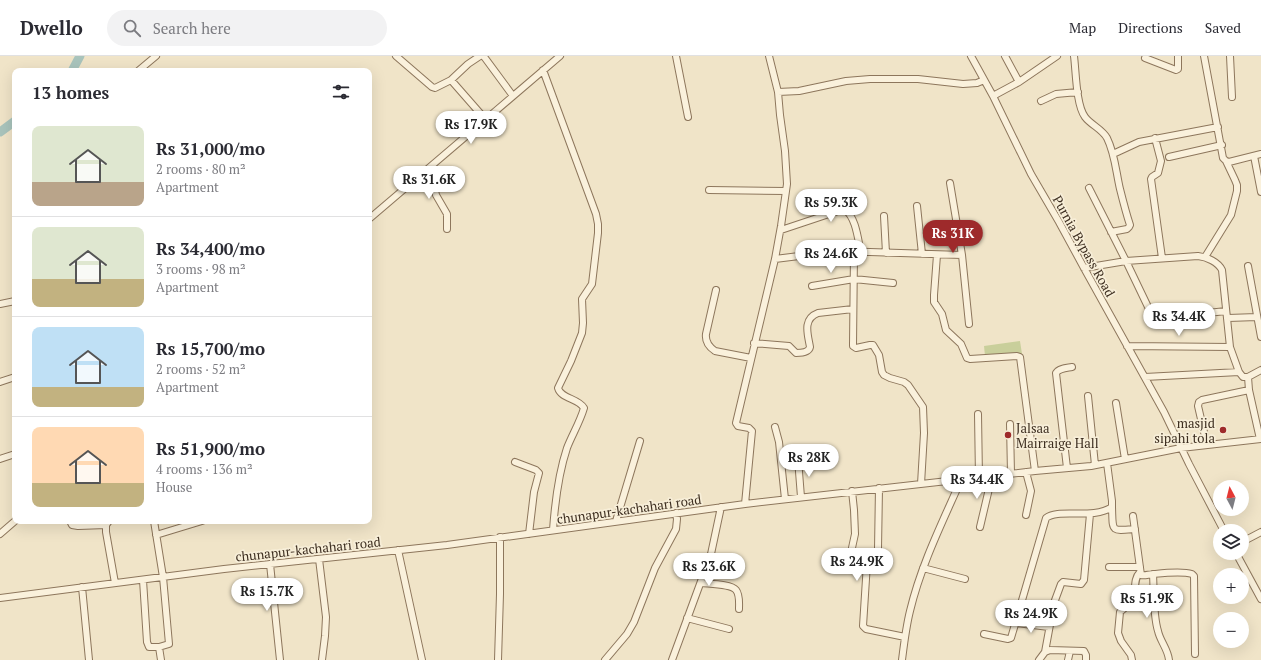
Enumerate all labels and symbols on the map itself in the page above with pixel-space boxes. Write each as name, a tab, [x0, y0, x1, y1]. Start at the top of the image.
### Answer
pin: Rs 17.9K	[430, 111, 512, 145]
pin: Rs 31.6K	[388, 166, 470, 200]
pin: Rs 59.3K	[790, 189, 872, 223]
street label: Purnia Bypass Road	[1049, 192, 1119, 300]
pin: Rs 31K	[920, 220, 986, 254]
pin: Rs 24.6K	[790, 240, 872, 274]
pin: Rs 34.4K	[1138, 303, 1220, 337]
place label: masjid sipahi tola	[1154, 414, 1215, 447]
place label: Jalsaa Mairraige Hall	[1016, 419, 1099, 452]
marker: masjid sipahi tola	[1218, 425, 1228, 435]
marker: Jalsaa Mairraige Hall	[1003, 430, 1013, 440]
pin: Rs 28K	[776, 444, 842, 478]
pin: Rs 34.4K	[936, 466, 1018, 500]
north arrow	[1213, 480, 1249, 516]
street label: chunapur-kachahari road	[555, 490, 703, 528]
street label: chunapur-kachahari road	[234, 532, 382, 566]
pin: Rs 24.9K	[816, 548, 898, 582]
pin: Rs 23.6K	[668, 553, 750, 587]
pin: Rs 15.7K	[226, 578, 308, 612]
pin: Rs 51.9K	[1106, 585, 1188, 619]
pin: Rs 24.9K	[990, 600, 1072, 634]

